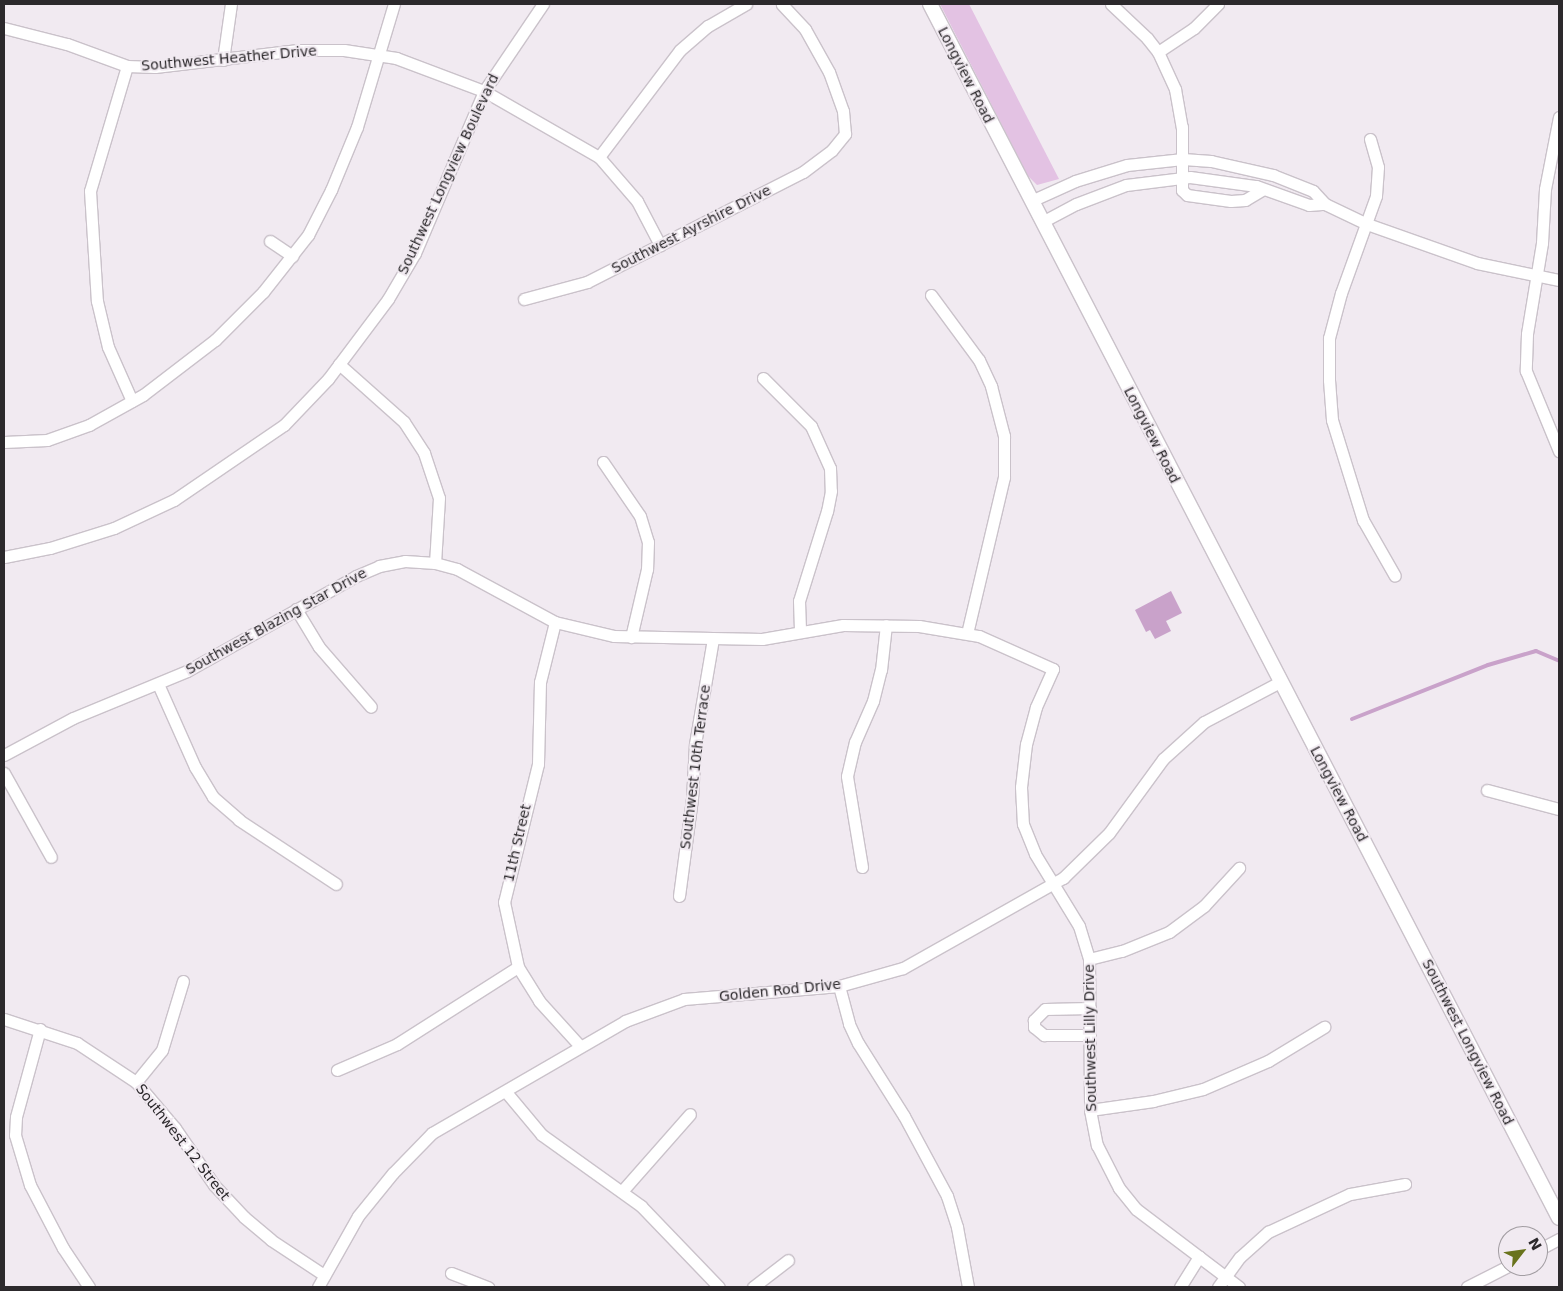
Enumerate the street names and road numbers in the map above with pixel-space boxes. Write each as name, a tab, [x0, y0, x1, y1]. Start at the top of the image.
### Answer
street label: Longview Road	[935, 24, 997, 126]
street label: Southwest Heather Drive	[140, 42, 318, 74]
street label: Southwest Longview Boulevard	[394, 71, 502, 277]
street label: Southwest Ayrshire Drive	[609, 181, 773, 277]
street label: Longview Road	[1121, 384, 1183, 486]
street label: Southwest Blazing Star Drive	[183, 564, 369, 678]
street label: Southwest 10th Terrace	[677, 684, 713, 850]
street label: Longview Road	[1307, 743, 1371, 845]
street label: 11th Street	[500, 803, 534, 883]
street label: Southwest Longview Road	[1419, 956, 1517, 1128]
street label: Southwest Lilly Drive	[1080, 964, 1100, 1112]
street label: Golden Rod Drive	[718, 975, 842, 1005]
street label: Southwest 12 Street	[132, 1081, 234, 1203]

